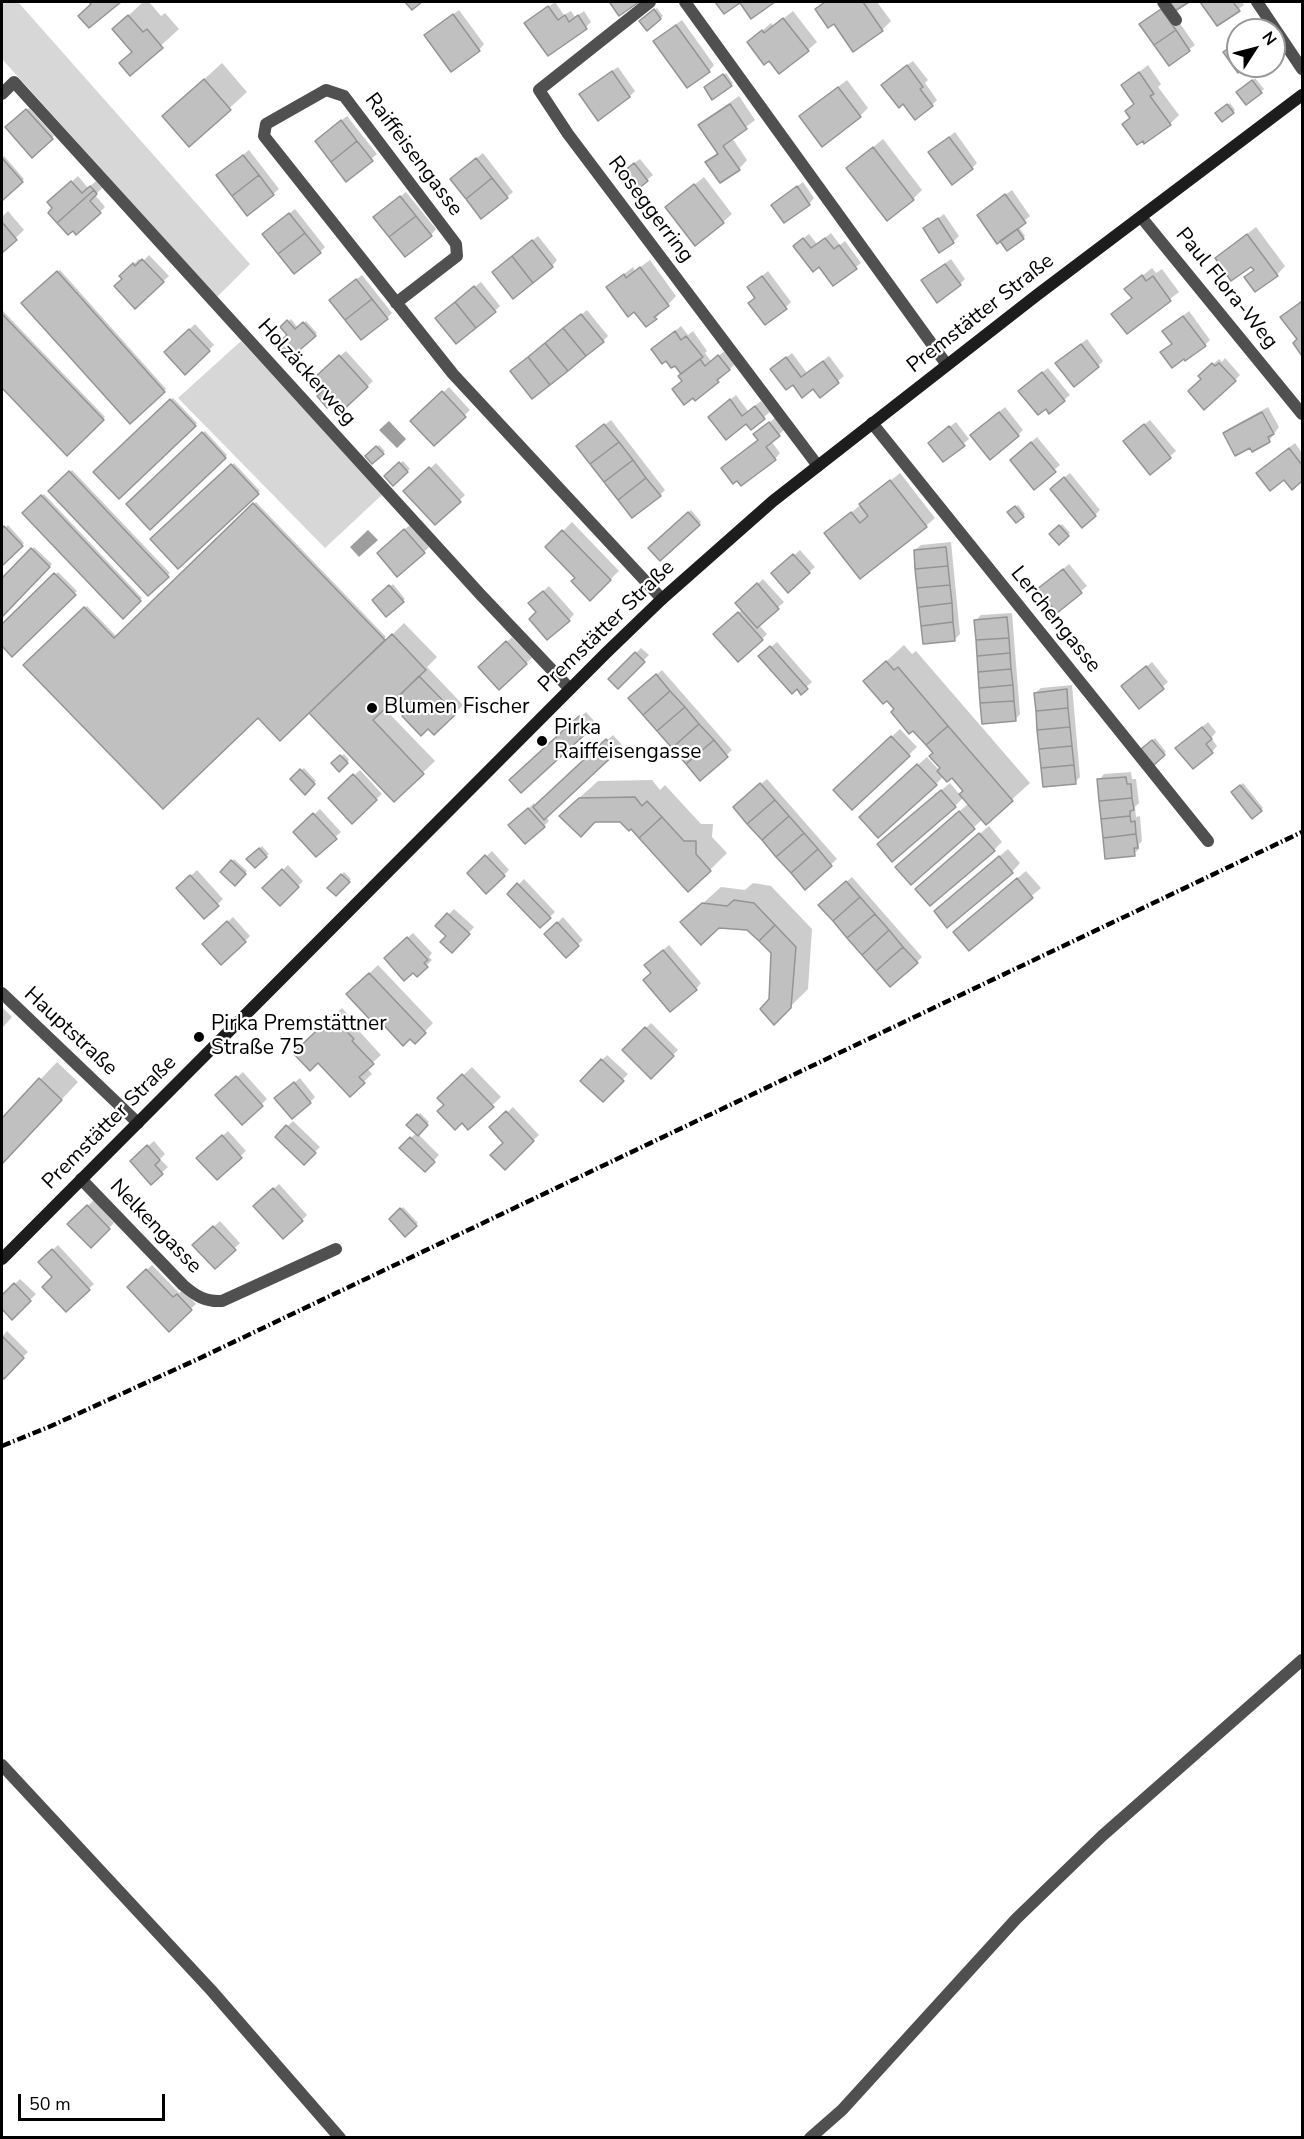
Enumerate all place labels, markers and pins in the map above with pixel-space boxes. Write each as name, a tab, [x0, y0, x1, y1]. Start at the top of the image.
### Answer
place label: Blumen Fischer	[384, 695, 529, 721]
marker: Blumen Fischer	[365, 701, 379, 715]
place label: Pirka Raiffeisengasse	[554, 716, 701, 766]
marker: Pirka Raiffeisengasse	[535, 734, 549, 748]
place label: Pirka Premstättner Straße 75	[211, 1012, 387, 1062]
marker: Pirka Premstättner Straße 75	[192, 1030, 206, 1044]

